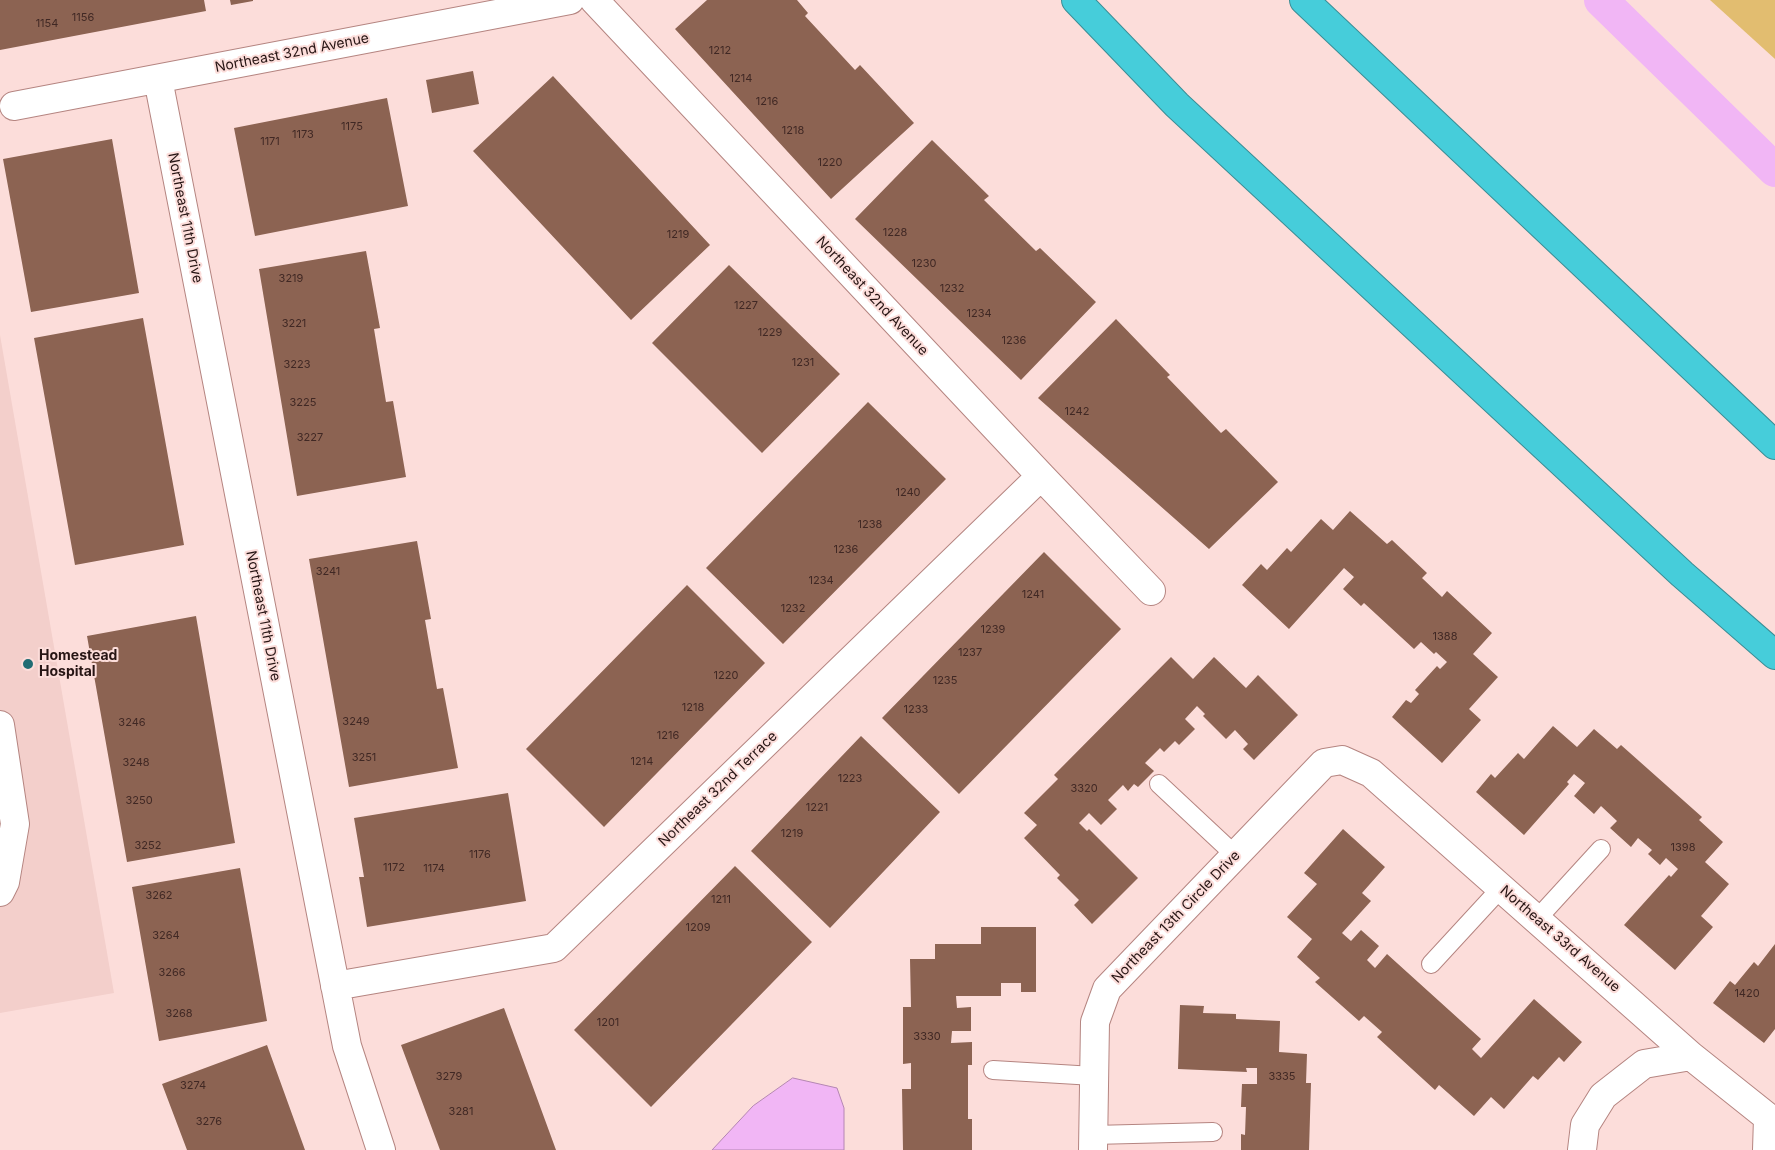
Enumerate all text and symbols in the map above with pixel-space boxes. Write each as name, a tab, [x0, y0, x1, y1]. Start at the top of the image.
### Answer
house number: 1156	[72, 11, 94, 25]
house number: 1154	[36, 17, 58, 31]
street label: Northeast 32nd Avenue	[214, 30, 370, 76]
house number: 1212	[709, 44, 731, 58]
house number: 1214	[730, 72, 752, 86]
house number: 1216	[756, 95, 778, 109]
house number: 1175	[341, 120, 363, 134]
house number: 1218	[782, 124, 804, 138]
house number: 1173	[292, 128, 314, 142]
house number: 1171	[260, 135, 280, 149]
street label: Northeast 11th Drive	[164, 151, 206, 285]
house number: 1220	[818, 156, 842, 170]
house number: 1228	[883, 226, 907, 240]
house number: 1219	[667, 228, 689, 242]
street label: Northeast 32nd Avenue	[812, 233, 932, 359]
house number: 1230	[912, 257, 936, 271]
house number: 3219	[279, 272, 303, 286]
house number: 1232	[940, 282, 964, 296]
house number: 1227	[734, 299, 758, 313]
house number: 1234	[966, 307, 992, 321]
house number: 3221	[282, 317, 306, 331]
house number: 1229	[758, 326, 782, 340]
house number: 1236	[1002, 334, 1026, 348]
house number: 1231	[792, 356, 814, 370]
house number: 3223	[283, 358, 311, 372]
house number: 3225	[290, 396, 316, 410]
house number: 1242	[1065, 405, 1089, 419]
house number: 3227	[297, 431, 323, 445]
house number: 1240	[895, 486, 921, 500]
house number: 1238	[858, 518, 882, 532]
house number: 1236	[834, 543, 858, 557]
street label: Northeast 11th Drive	[242, 549, 284, 683]
house number: 3241	[316, 565, 340, 579]
house number: 1234	[808, 574, 834, 588]
house number: 1241	[1022, 588, 1044, 602]
house number: 1232	[781, 602, 805, 616]
house number: 1239	[981, 623, 1005, 637]
house number: 1388	[1433, 630, 1457, 644]
house number: 1237	[958, 646, 982, 660]
place label: Homestead Hospital	[39, 648, 117, 680]
marker: Homestead Hospital	[21, 657, 35, 671]
house number: 1220	[714, 669, 738, 683]
house number: 1235	[933, 674, 957, 688]
house number: 1218	[682, 701, 704, 715]
house number: 1233	[904, 703, 928, 717]
house number: 3249	[342, 715, 370, 729]
house number: 3246	[118, 716, 146, 730]
street label: Northeast 32nd Terrace	[655, 728, 781, 850]
house number: 1216	[657, 729, 679, 743]
house number: 3251	[352, 751, 376, 765]
house number: 1214	[631, 755, 653, 769]
house number: 3248	[122, 756, 150, 770]
house number: 1223	[838, 772, 862, 786]
house number: 3320	[1070, 782, 1098, 796]
house number: 3250	[125, 794, 153, 808]
house number: 1221	[806, 801, 828, 815]
house number: 1219	[781, 827, 803, 841]
house number: 3252	[135, 839, 161, 853]
house number: 1398	[1671, 841, 1695, 855]
street label: Northeast 13th Circle Drive	[1108, 847, 1244, 987]
house number: 1176	[469, 848, 491, 862]
house number: 1172	[383, 861, 405, 875]
house number: 1174	[423, 862, 445, 876]
street label: Northeast 33rd Avenue	[1497, 882, 1623, 996]
house number: 3262	[145, 889, 173, 903]
house number: 1211	[711, 893, 731, 907]
house number: 1209	[686, 921, 710, 935]
house number: 3264	[152, 929, 180, 943]
house number: 3266	[158, 966, 186, 980]
house number: 1420	[1734, 987, 1760, 1001]
house number: 3268	[165, 1007, 193, 1021]
house number: 1201	[597, 1016, 619, 1030]
house number: 3330	[913, 1030, 941, 1044]
house number: 3279	[436, 1070, 462, 1084]
house number: 3335	[1268, 1070, 1296, 1084]
house number: 3274	[180, 1079, 206, 1093]
house number: 3281	[449, 1105, 473, 1119]
house number: 3276	[196, 1115, 222, 1129]

